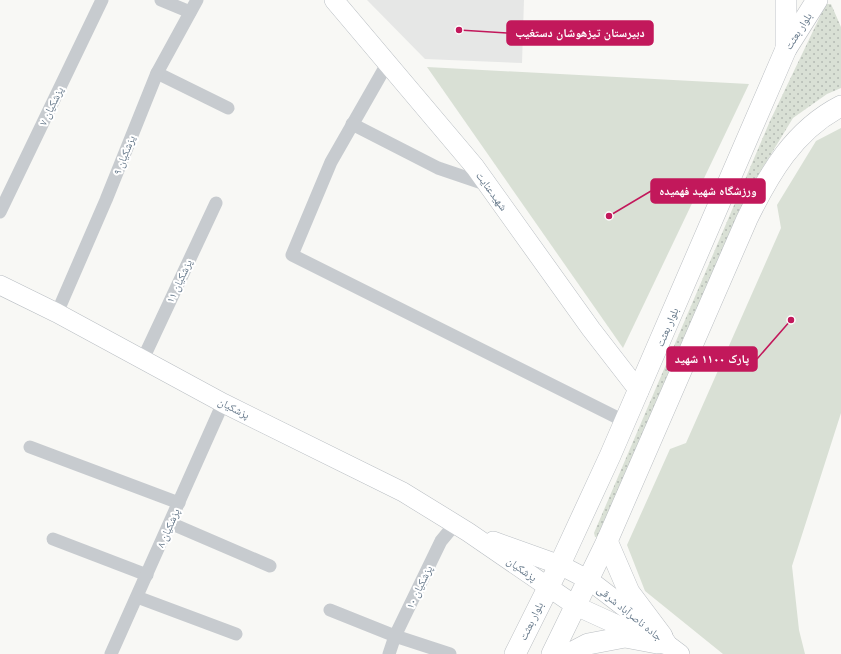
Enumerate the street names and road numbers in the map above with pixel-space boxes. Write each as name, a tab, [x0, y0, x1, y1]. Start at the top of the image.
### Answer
street label: بلوار بعثت	[781, 10, 815, 52]
street label: پزشکیان ۷	[36, 84, 67, 128]
street label: پزشکیان ۹	[110, 133, 138, 177]
street label: شهیدعنایت	[473, 169, 511, 213]
street label: پزشکیان ۱۱	[163, 257, 195, 305]
street label: بلوار بعثت	[653, 305, 681, 349]
street label: پزشکیان	[216, 394, 252, 422]
street label: پزشکیان ۸	[153, 506, 183, 550]
street label: پزشکیان	[504, 554, 540, 585]
street label: پزشکیان ۱۰	[403, 563, 436, 611]
street label: جاده ناصرآباد شرقی	[594, 582, 666, 644]
street label: بلوار بعثت	[516, 599, 546, 643]

